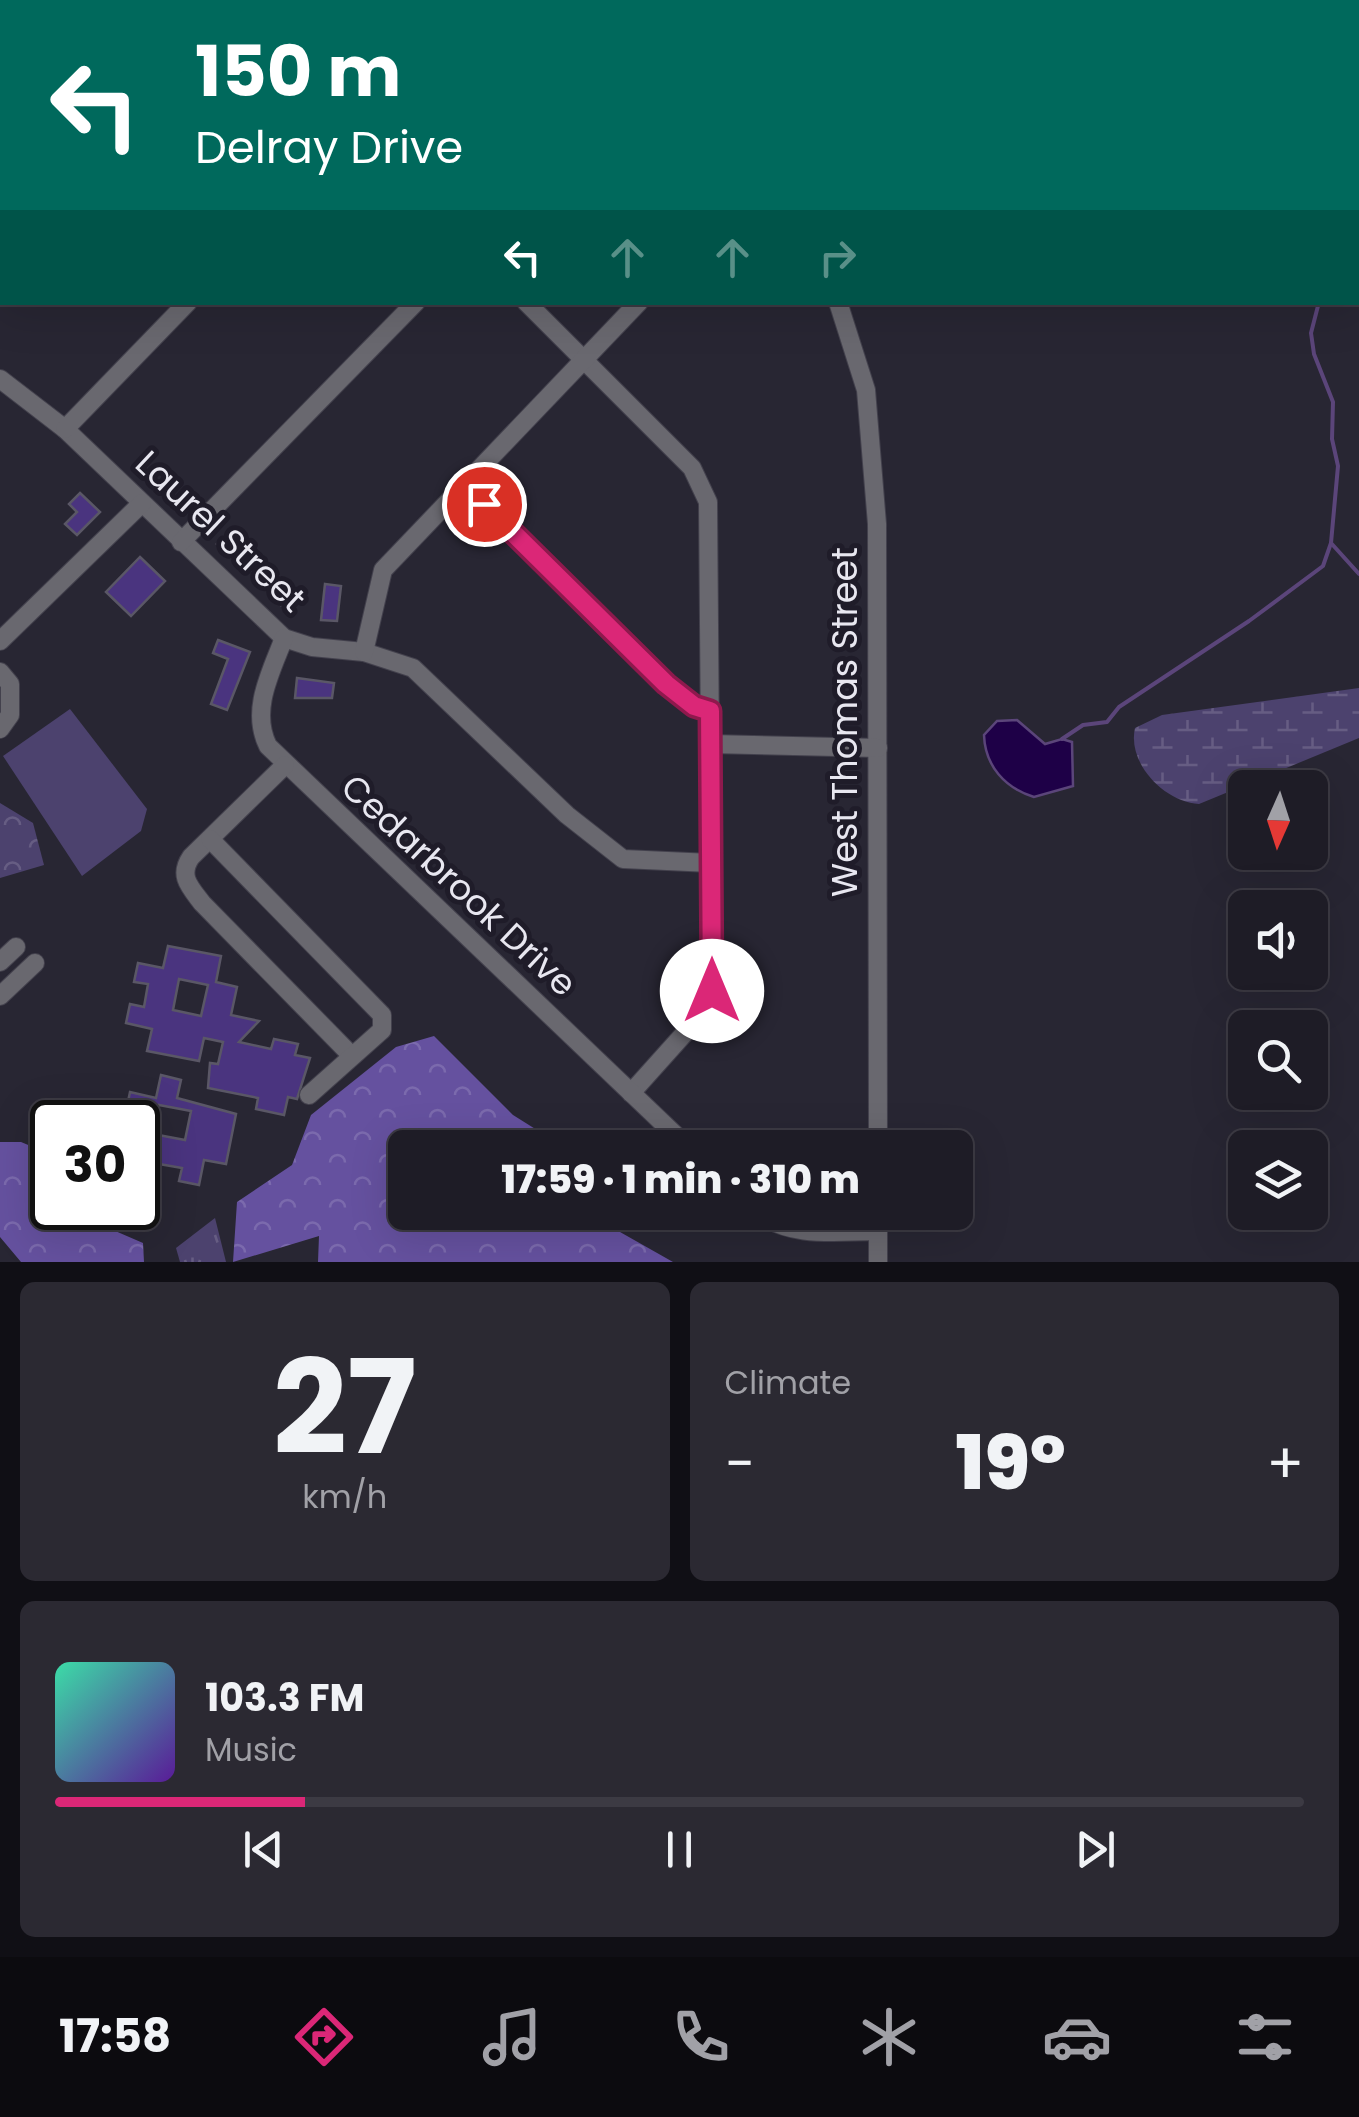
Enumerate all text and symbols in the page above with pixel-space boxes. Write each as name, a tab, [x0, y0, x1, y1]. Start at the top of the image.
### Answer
text: 150 m	[195, 22, 401, 121]
icon: left	[30, 40, 160, 170]
text: Delray Drive	[195, 116, 463, 179]
icon: left	[495, 230, 550, 285]
icon: ahead	[600, 230, 655, 285]
icon: ahead	[705, 230, 760, 285]
icon: right	[810, 230, 865, 285]
street label: Laurel Street	[125, 439, 317, 623]
pin	[442, 462, 527, 547]
icon: arrive	[457, 477, 512, 532]
street label: West Thomas Street	[820, 547, 869, 897]
street label: Cedarbrook Drive	[330, 763, 588, 1007]
north arrow	[1228, 770, 1328, 870]
map controls	[1228, 770, 1328, 1230]
button: sound	[1228, 890, 1328, 990]
position arrow	[660, 939, 764, 1043]
button: search	[1228, 1010, 1328, 1110]
speed limit sign: 30	[30, 1100, 160, 1230]
button: layers	[1228, 1130, 1328, 1230]
text: 17:59 · 1 min · 310 m	[501, 1153, 860, 1206]
text: 27	[273, 1316, 417, 1499]
text: Climate	[725, 1360, 851, 1405]
text: 19°	[955, 1410, 1066, 1515]
text: −	[725, 1425, 755, 1502]
text: +	[1266, 1425, 1304, 1502]
text: km/h	[302, 1474, 387, 1519]
text: 103.3 FM	[205, 1671, 365, 1724]
text: Music	[205, 1727, 297, 1772]
icon: previous	[236, 1822, 291, 1877]
icon: pause	[652, 1822, 707, 1877]
icon: next	[1068, 1822, 1123, 1877]
icon: directions	[289, 2002, 359, 2072]
icon: music	[477, 2002, 547, 2072]
icon: phone	[666, 2002, 736, 2072]
icon: climate	[854, 2002, 924, 2072]
icon: car	[1042, 2002, 1112, 2072]
icon: filters	[1230, 2002, 1300, 2072]
text: 17:58	[59, 2005, 171, 2068]

